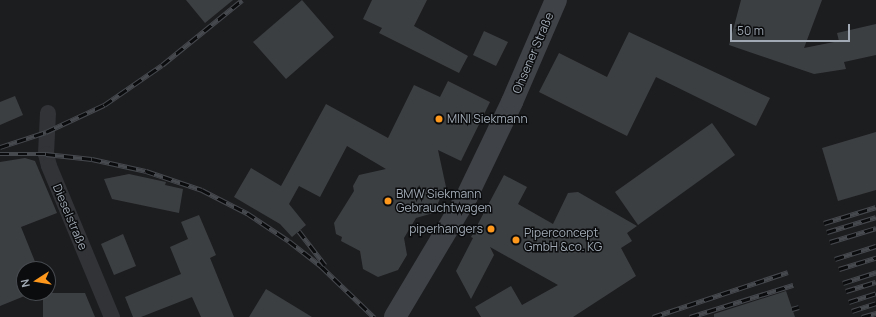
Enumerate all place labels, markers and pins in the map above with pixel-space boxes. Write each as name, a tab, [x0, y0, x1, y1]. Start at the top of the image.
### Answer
place label: MINI Siekmann	[447, 112, 528, 126]
marker: MINI Siekmann	[434, 114, 444, 124]
place label: BMW Siekmann Gebrauchtwagen	[396, 187, 492, 215]
marker: BMW Siekmann Gebrauchtwagen	[383, 196, 393, 206]
place label: piperhangers	[409, 222, 483, 236]
marker: piperhangers	[486, 224, 496, 234]
place label: Piperconcept GmbH &co. KG	[524, 226, 602, 254]
marker: Piperconcept GmbH &co. KG	[511, 235, 521, 245]

